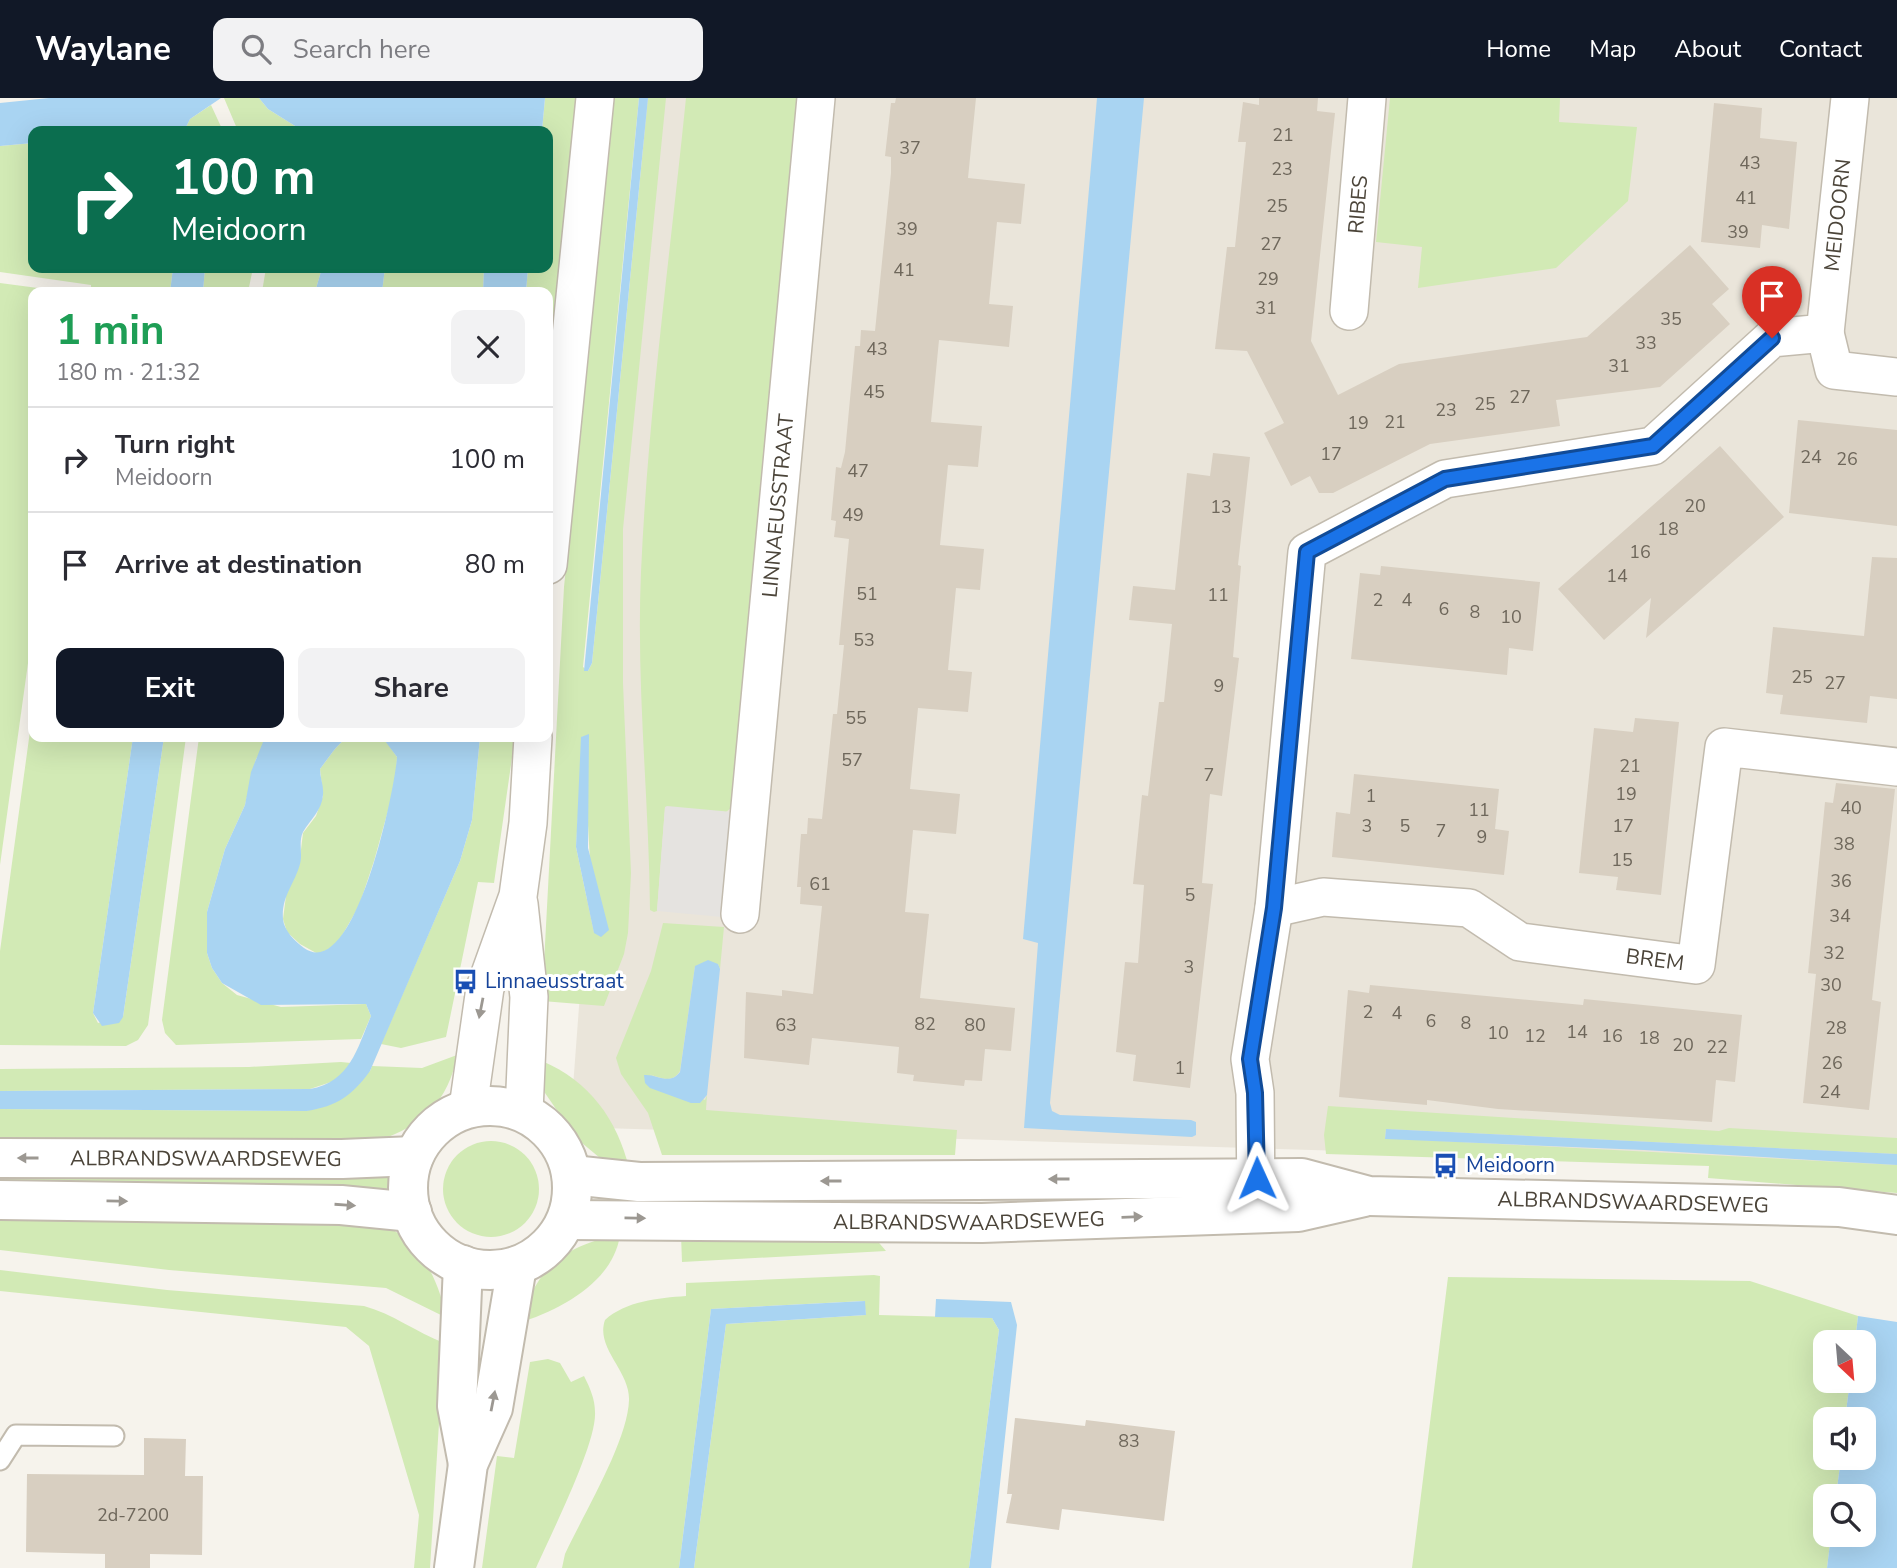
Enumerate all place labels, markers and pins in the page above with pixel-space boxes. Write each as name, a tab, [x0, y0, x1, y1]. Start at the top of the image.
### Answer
pin	[1742, 266, 1802, 338]
bus stop icon: Linnaeusstraat	[451, 967, 479, 995]
place label: Linnaeusstraat	[485, 967, 624, 995]
bus stop icon: Meidoorn	[1432, 1151, 1460, 1179]
place label: Meidoorn	[1466, 1151, 1555, 1179]

